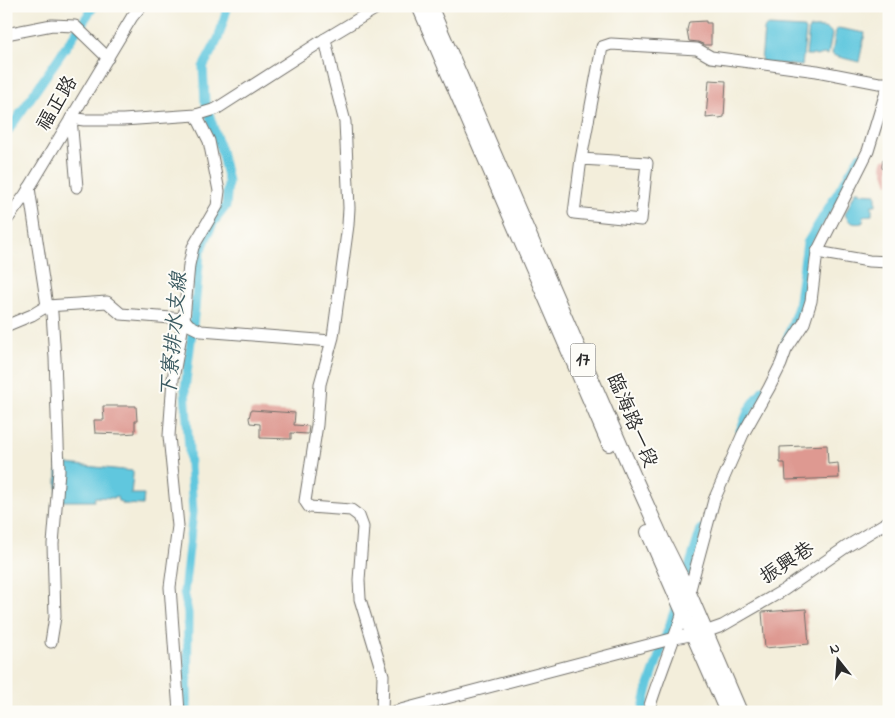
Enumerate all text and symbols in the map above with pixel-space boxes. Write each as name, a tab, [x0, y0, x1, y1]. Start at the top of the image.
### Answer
street label: 福正路	[30, 70, 86, 137]
water label: 下寮排水支線	[155, 270, 196, 399]
road number: 17	[570, 344, 596, 376]
street label: 臨海路一段	[598, 369, 664, 473]
street label: 振興巷	[755, 535, 822, 592]
north arrow	[812, 636, 862, 686]
text: N	[827, 638, 842, 660]

